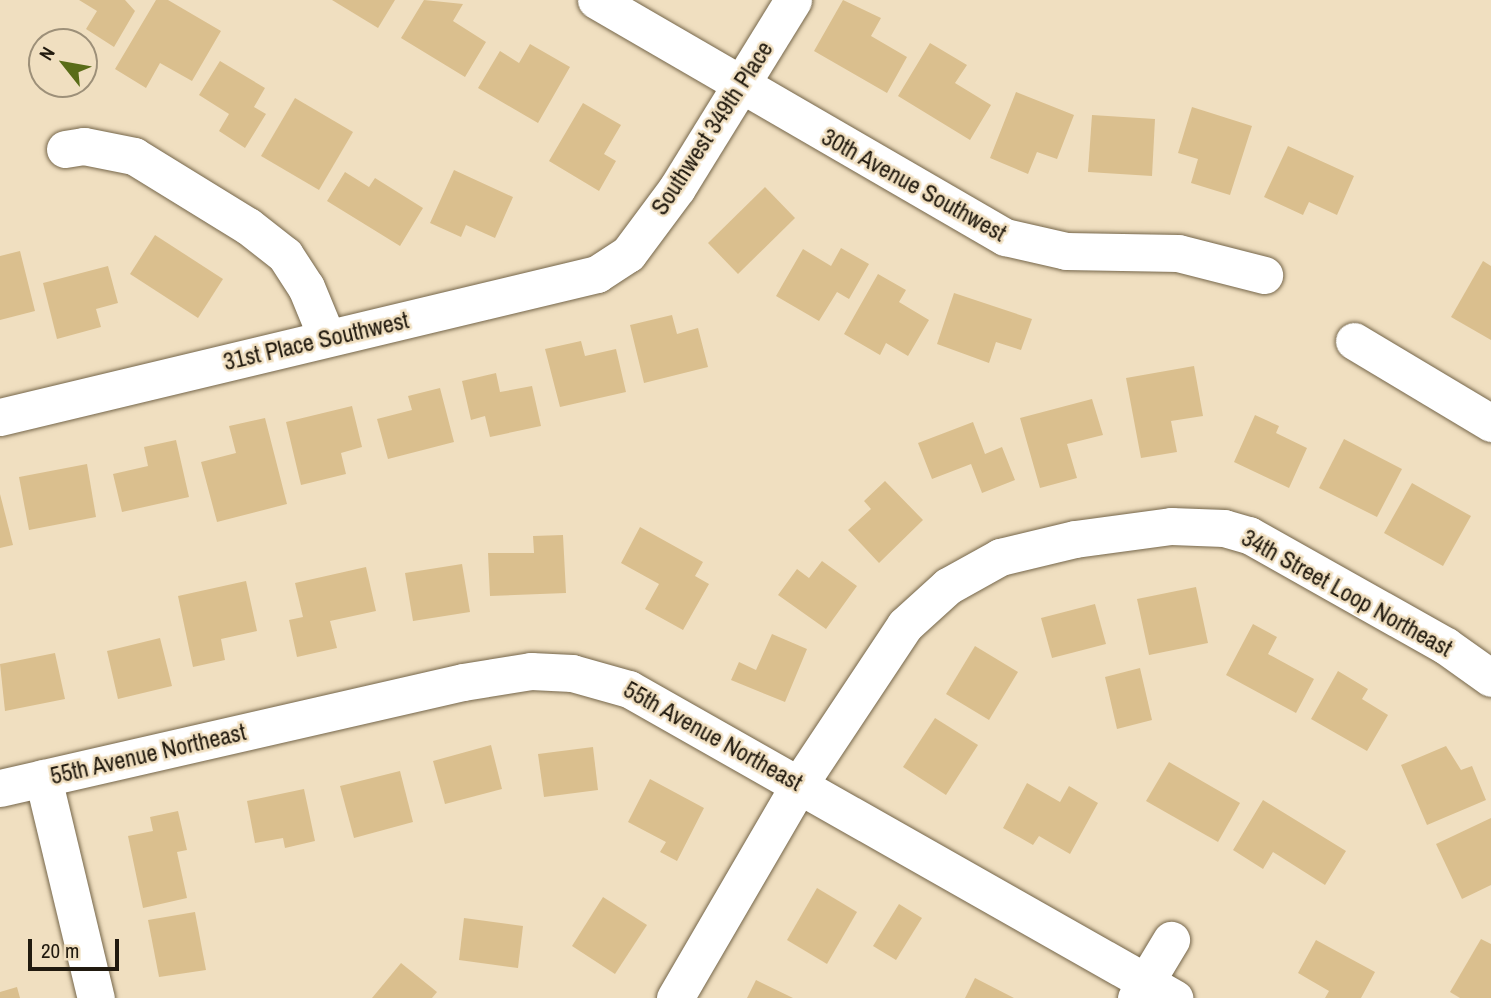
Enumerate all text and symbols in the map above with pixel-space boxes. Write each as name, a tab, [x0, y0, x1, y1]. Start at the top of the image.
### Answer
north arrow	[28, 28, 98, 98]
street label: Southwest 349th Place	[645, 36, 779, 220]
text: N	[33, 42, 61, 65]
street label: 30th Avenue Southwest	[816, 122, 1012, 248]
street label: 31st Place Southwest	[221, 306, 411, 376]
street label: 34th Street Loop Northeast	[1237, 523, 1457, 663]
street label: 55th Avenue Northeast	[618, 675, 808, 797]
street label: 55th Avenue Northeast	[47, 717, 249, 791]
scale bar	[32, 925, 122, 969]
text: 20 m	[41, 936, 79, 965]

